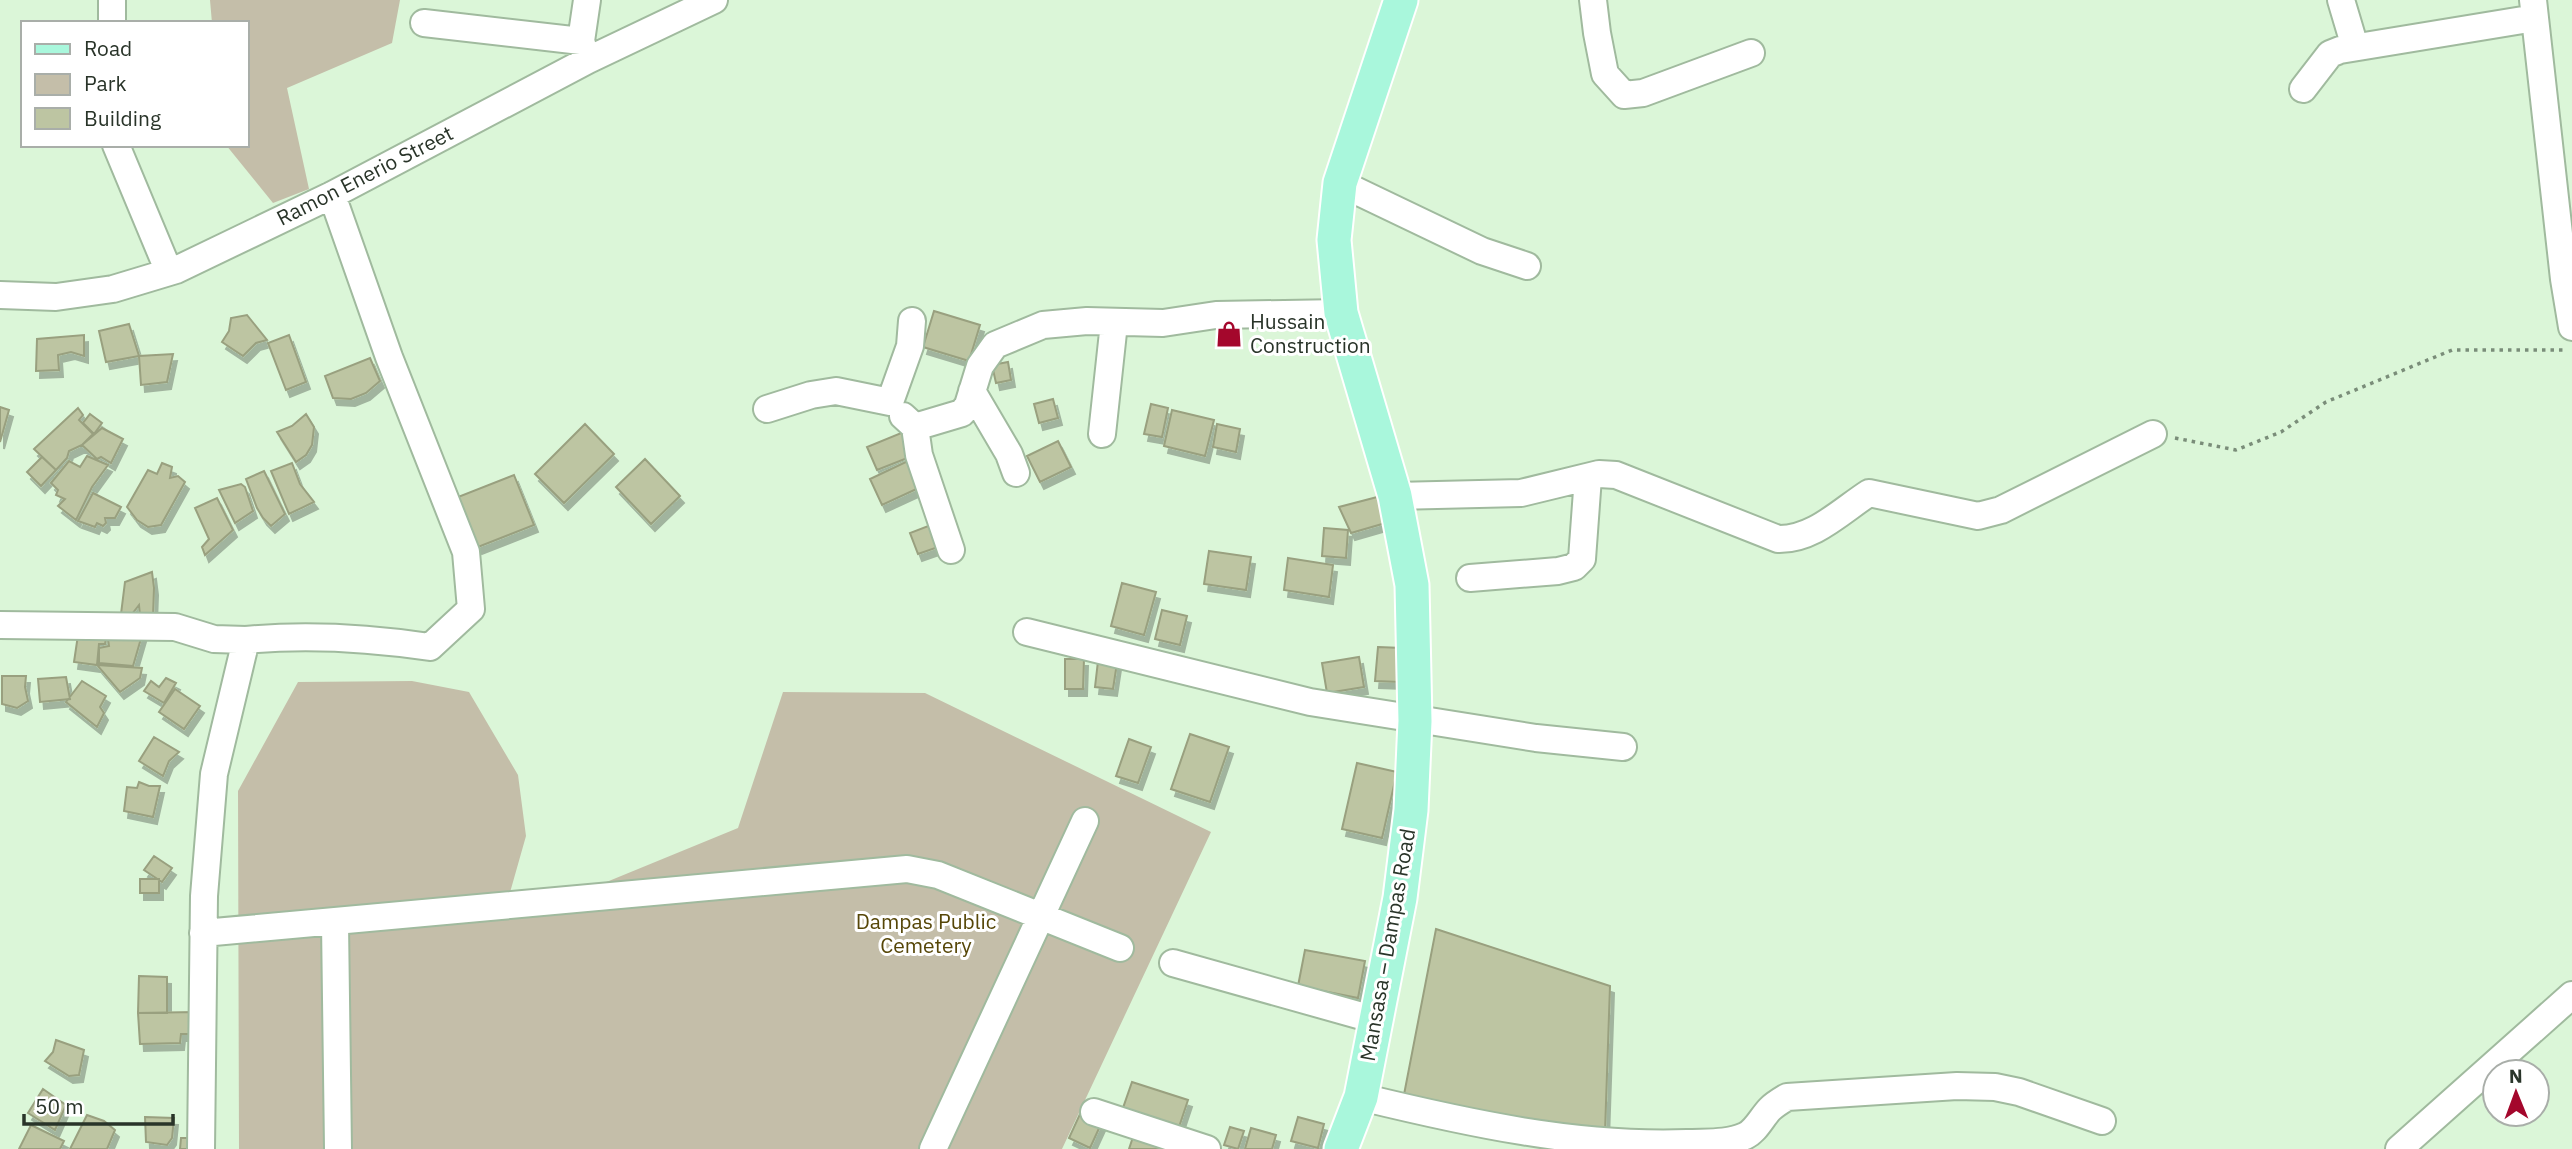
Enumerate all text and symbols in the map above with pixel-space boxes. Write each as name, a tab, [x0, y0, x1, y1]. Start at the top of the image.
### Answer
legend	[21, 21, 248, 147]
text: Road	[84, 34, 132, 62]
text: Park	[84, 69, 127, 97]
text: Building	[84, 104, 161, 132]
street label: Ramon Enerio Street	[272, 119, 458, 232]
place label: Hussain Construction	[1250, 307, 1371, 359]
shop icon: Hussain Construction	[1214, 319, 1244, 349]
street label: Mansasa – Dampas Road	[1353, 826, 1421, 1063]
park label: Dampas Public Cemetery	[856, 907, 996, 959]
north arrow	[2481, 1058, 2551, 1128]
text: N	[2509, 1064, 2523, 1088]
scale bar	[24, 1082, 173, 1126]
text: 50 m	[35, 1092, 84, 1120]

